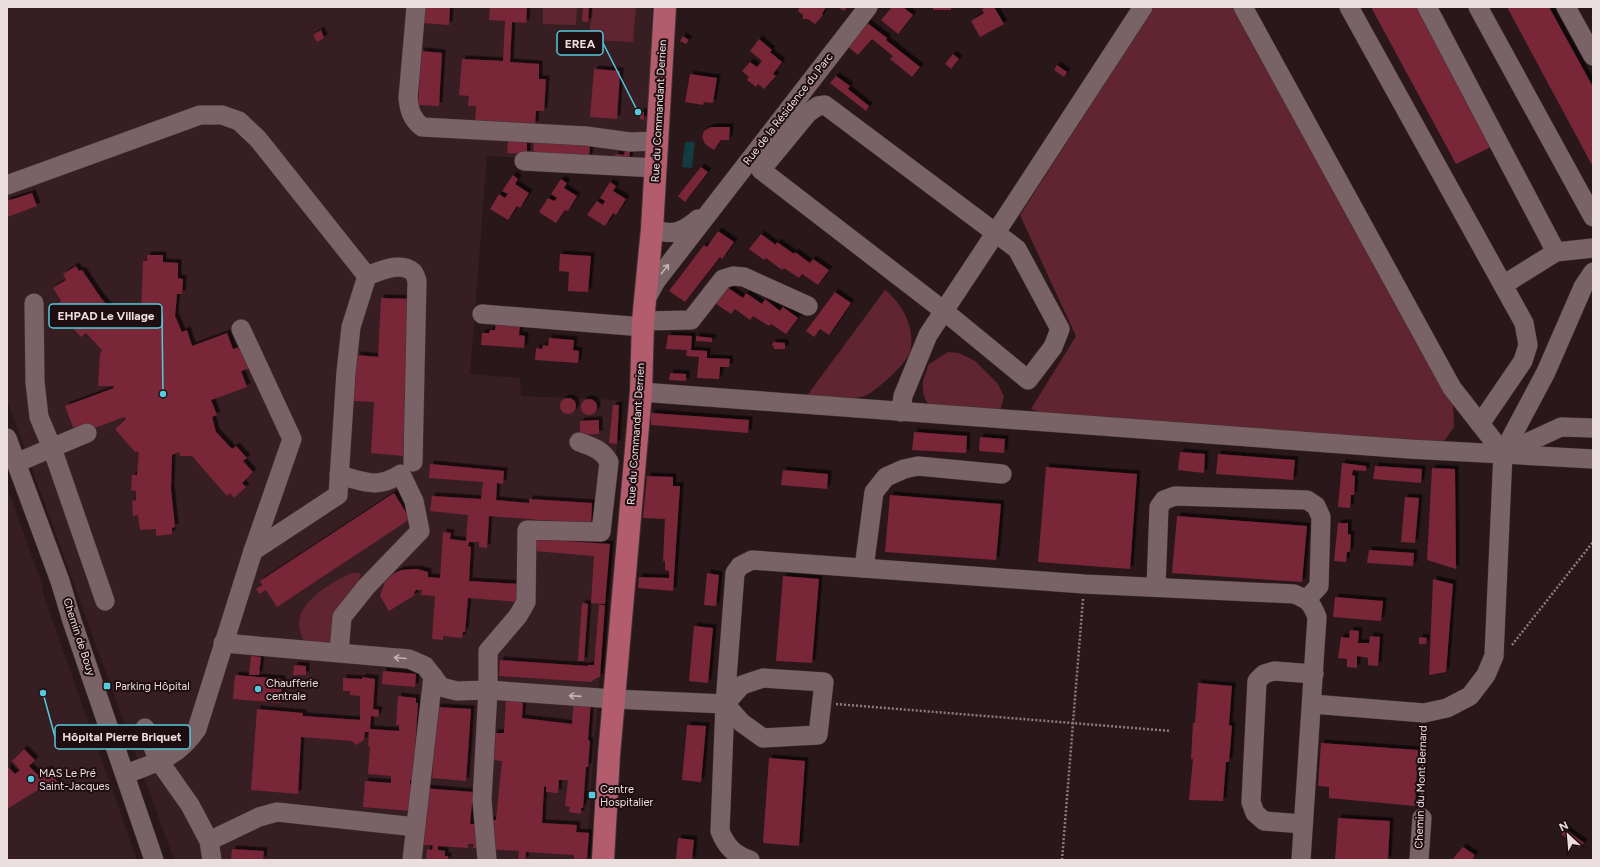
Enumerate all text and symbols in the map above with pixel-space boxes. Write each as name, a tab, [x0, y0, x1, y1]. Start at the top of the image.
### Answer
callout: EREA	[557, 31, 603, 55]
text: EREA	[565, 37, 596, 51]
street label: Rue du Commandant Derrien	[649, 39, 669, 183]
street label: Rue de la Résidence du Parc	[740, 50, 836, 168]
one-way arrow	[661, 263, 670, 274]
callout: EHPAD Le Village	[49, 304, 162, 328]
text: EHPAD Le Village	[57, 309, 155, 323]
street label: Rue du Commandant Derrien	[625, 362, 647, 506]
street label: Chemin de Bouy	[60, 596, 98, 678]
one-way arrow	[394, 655, 407, 662]
place label: Chaufferie centrale	[266, 677, 318, 703]
place label: Parking Hôpital	[115, 680, 190, 693]
marker: Parking Hôpital	[102, 681, 112, 691]
marker: Chaufferie centrale	[253, 684, 263, 694]
one-way arrow	[569, 693, 582, 700]
callout: Hôpital Pierre Briquet	[55, 725, 190, 749]
street label: Chemin du Mont Bernard	[1412, 725, 1430, 849]
text: Hôpital Pierre Briquet	[62, 730, 182, 744]
place label: MAS Le Pré Saint-Jacques	[39, 767, 110, 793]
marker: MAS Le Pré Saint-Jacques	[26, 774, 36, 784]
place label: Centre Hospitalier	[600, 783, 654, 809]
marker: Centre Hospitalier	[587, 790, 597, 800]
north arrow	[1548, 815, 1588, 855]
text: N	[1557, 819, 1571, 834]

